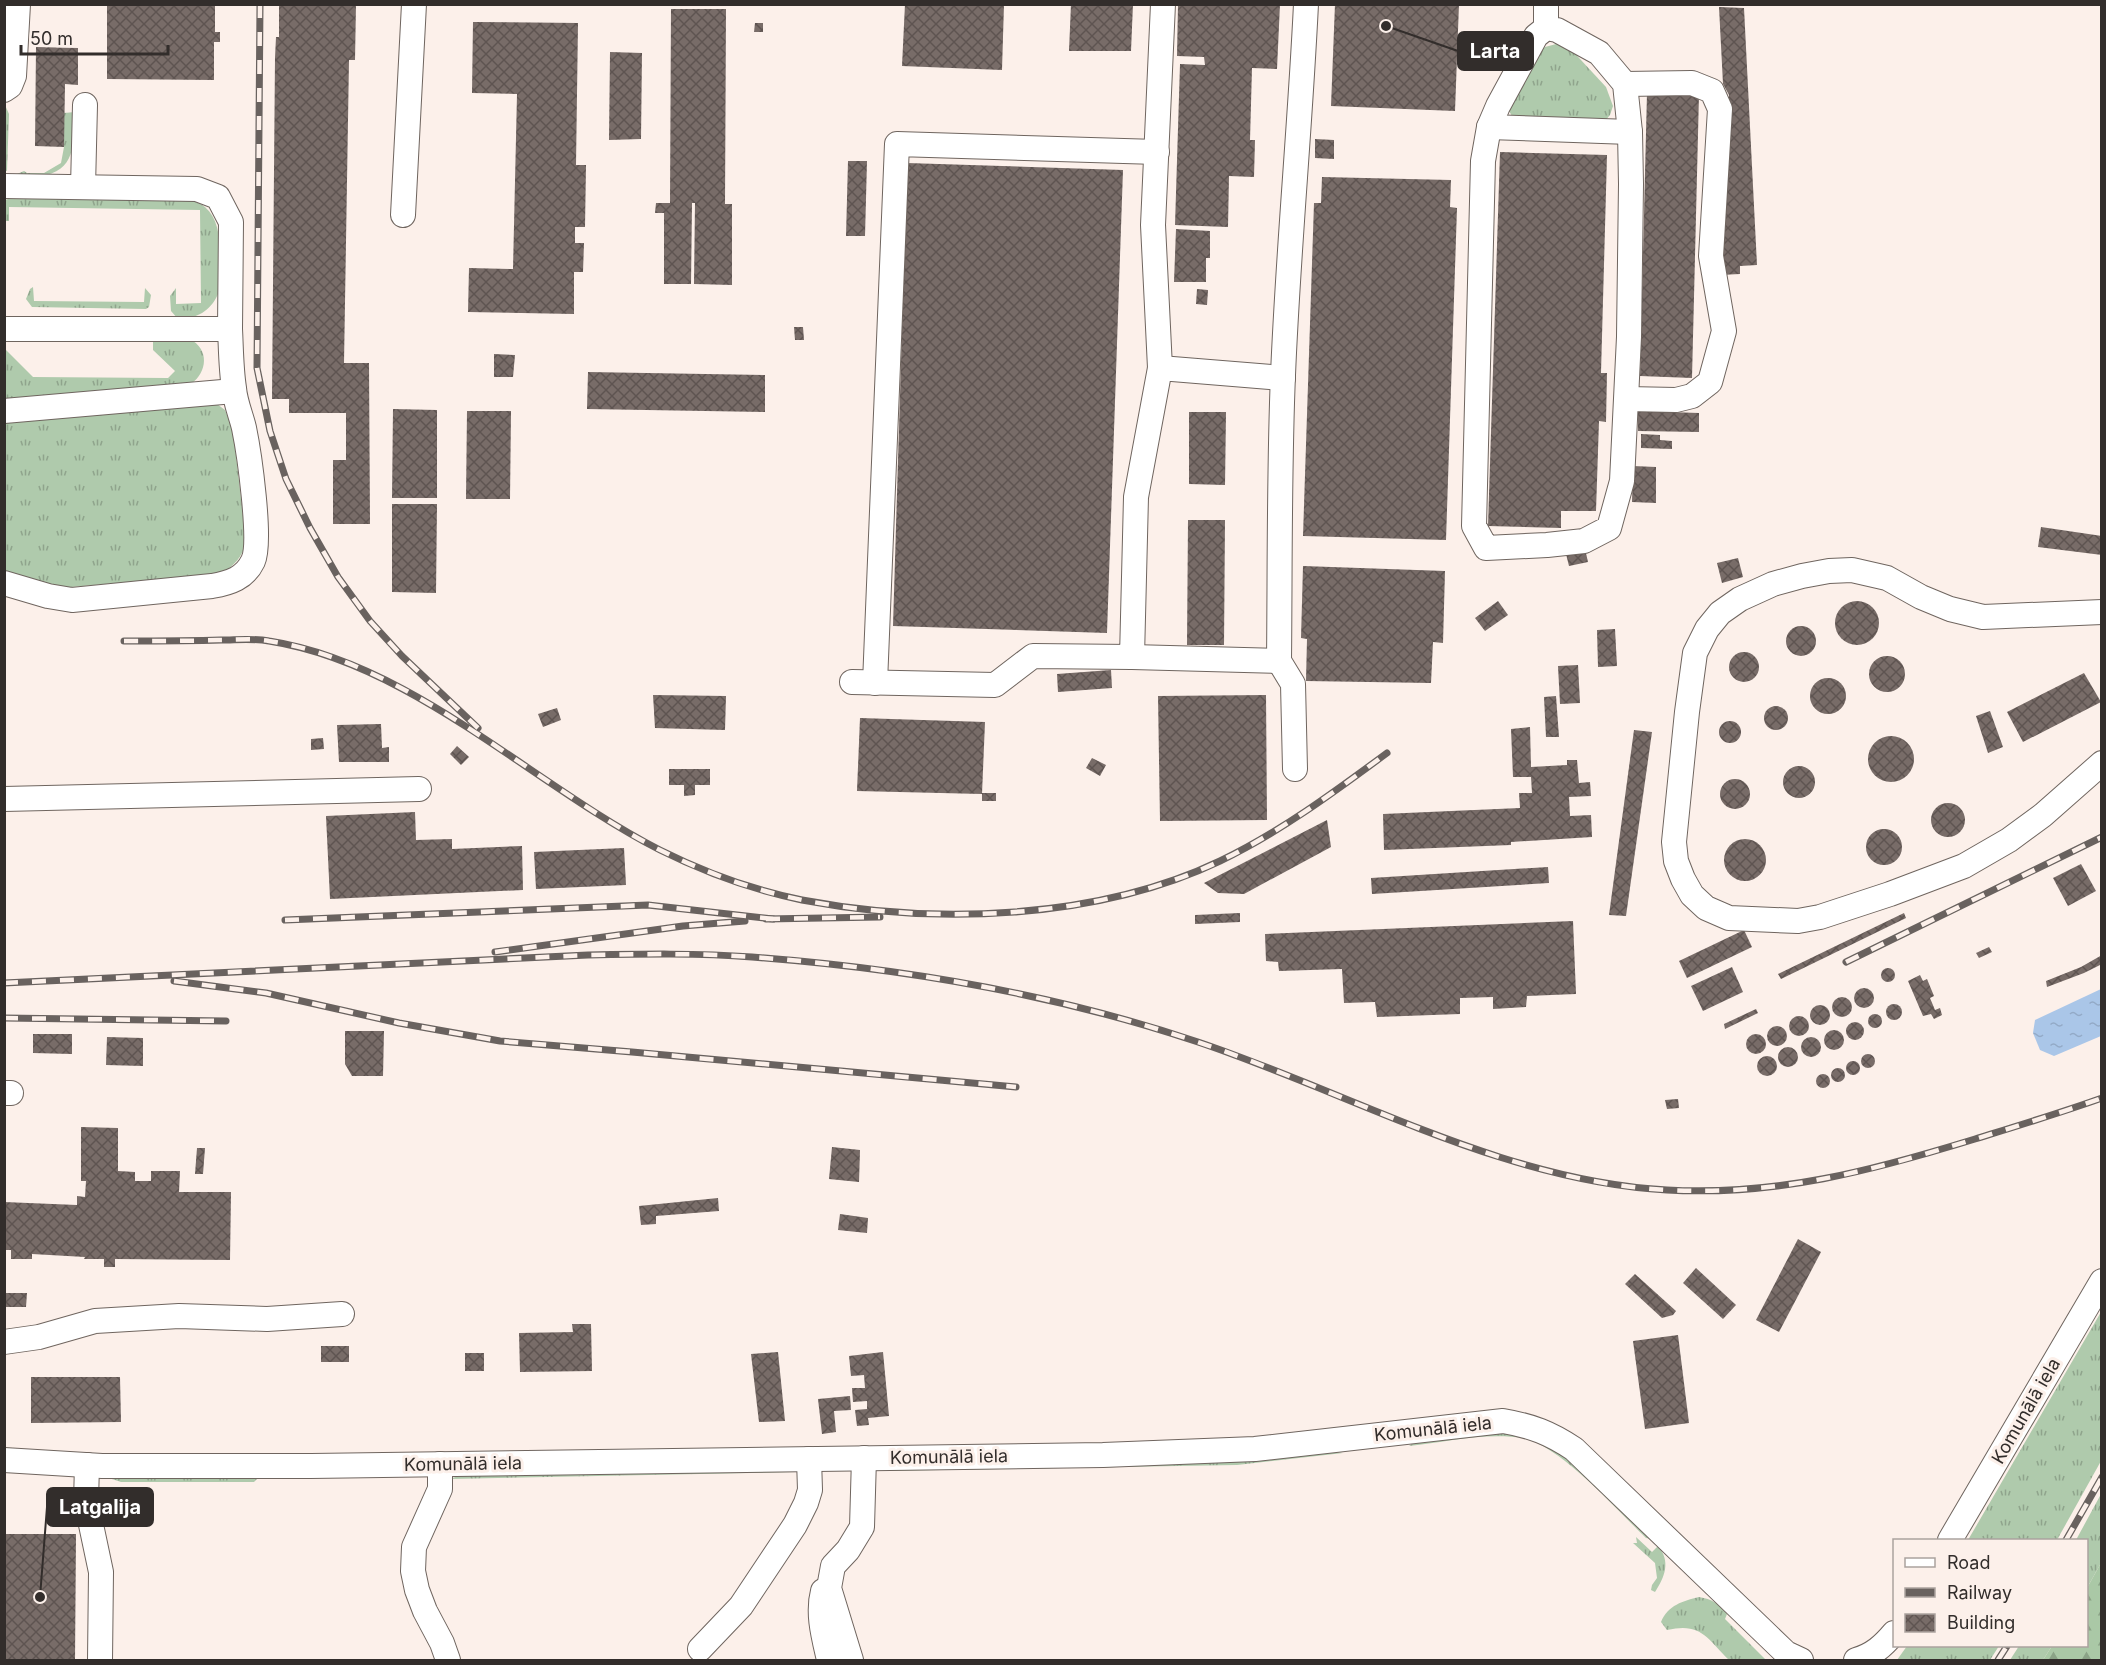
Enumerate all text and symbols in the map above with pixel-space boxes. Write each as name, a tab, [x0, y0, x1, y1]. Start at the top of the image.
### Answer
scale bar	[21, 18, 168, 56]
text: 50 m	[30, 28, 73, 49]
callout: Larta	[1458, 32, 1533, 70]
text: Larta	[1470, 39, 1520, 63]
street label: Komunālā iela	[1987, 1354, 2064, 1467]
street label: Komunālā iela	[1373, 1412, 1493, 1445]
street label: Komunālā iela	[890, 1445, 1008, 1468]
street label: Komunālā iela	[404, 1452, 522, 1475]
callout: Latgalija	[47, 1488, 153, 1526]
text: Latgalija	[59, 1495, 141, 1519]
legend	[1893, 1539, 2088, 1647]
text: Road	[1947, 1552, 1990, 1573]
text: Railway	[1947, 1582, 2012, 1603]
text: Building	[1947, 1612, 2015, 1633]

